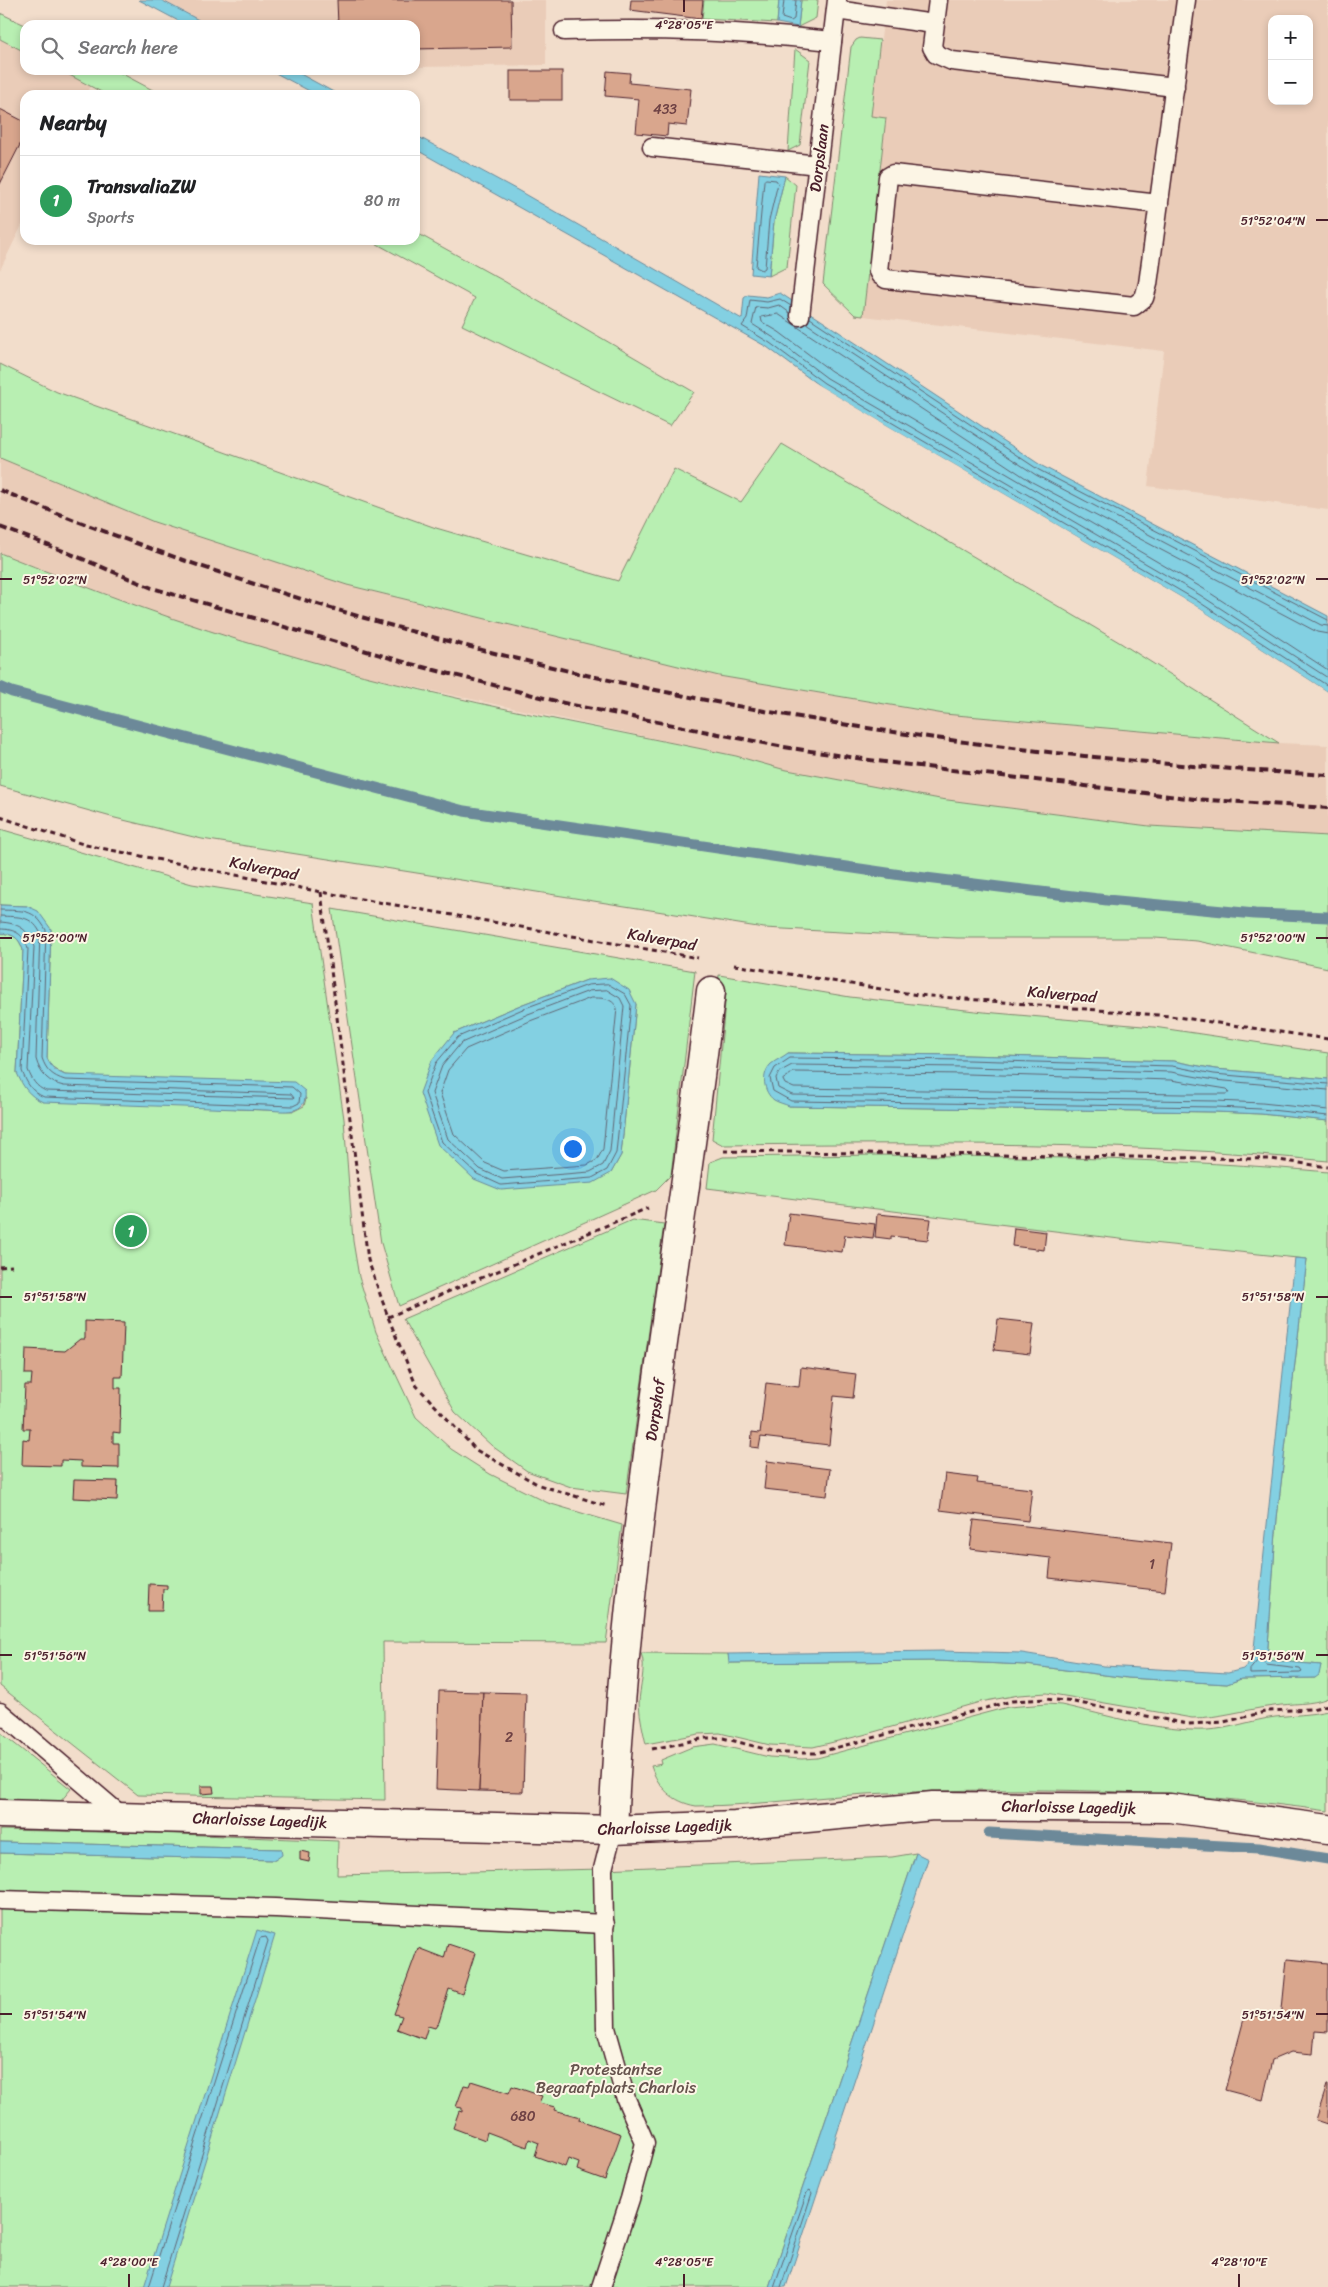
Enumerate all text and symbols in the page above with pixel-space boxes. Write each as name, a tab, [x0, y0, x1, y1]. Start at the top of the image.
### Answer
text: 4°28'05"E	[655, 14, 714, 36]
map controls	[1268, 15, 1313, 105]
button: +	[1268, 15, 1313, 60]
search box	[20, 20, 420, 75]
text: Search here	[78, 31, 178, 64]
icon: search	[38, 34, 66, 62]
button: −	[1268, 60, 1313, 105]
house number: 433	[653, 97, 677, 122]
text: Nearby	[40, 104, 106, 142]
street label: Dorpslaan	[800, 122, 838, 194]
text: TransvaliaZW	[87, 170, 196, 203]
text: 1	[53, 186, 59, 215]
text: 80 m	[364, 186, 400, 215]
text: Sports	[87, 203, 134, 232]
text: 51°52'04"N	[1241, 210, 1306, 232]
text: 51°52'02"N	[23, 569, 88, 591]
text: 51°52'02"N	[1241, 569, 1306, 591]
street label: Kalverpad	[227, 847, 302, 889]
street label: Kalverpad	[625, 919, 700, 960]
text: 51°52'00"N	[23, 927, 88, 949]
text: 51°52'00"N	[1241, 927, 1306, 949]
street label: Kalverpad	[1026, 977, 1099, 1012]
your location	[560, 1136, 586, 1162]
pin: 1	[115, 1212, 147, 1250]
text: 51°51'58"N	[24, 1286, 87, 1308]
text: 51°51'58"N	[1242, 1286, 1305, 1308]
street label: Dorpshof	[636, 1375, 674, 1443]
house number: 1	[1149, 1552, 1155, 1577]
text: 51°51'56"N	[24, 1645, 87, 1667]
text: 51°51'56"N	[1242, 1645, 1305, 1667]
house number: 2	[505, 1725, 513, 1750]
street label: Charloisse Lagedijk	[1001, 1791, 1137, 1823]
street label: Charloisse Lagedijk	[192, 1803, 328, 1837]
street label: Charloisse Lagedijk	[597, 1810, 733, 1844]
text: 51°51'54"N	[24, 2004, 87, 2026]
text: 51°51'54"N	[1242, 2004, 1305, 2026]
park label: Protestantse Begraafplaats Charlois	[536, 2055, 697, 2102]
house number: 680	[510, 2104, 536, 2129]
text: 4°28'00"E	[100, 2251, 159, 2273]
text: 4°28'05"E	[655, 2251, 714, 2273]
text: 4°28'10"E	[1211, 2251, 1268, 2273]

